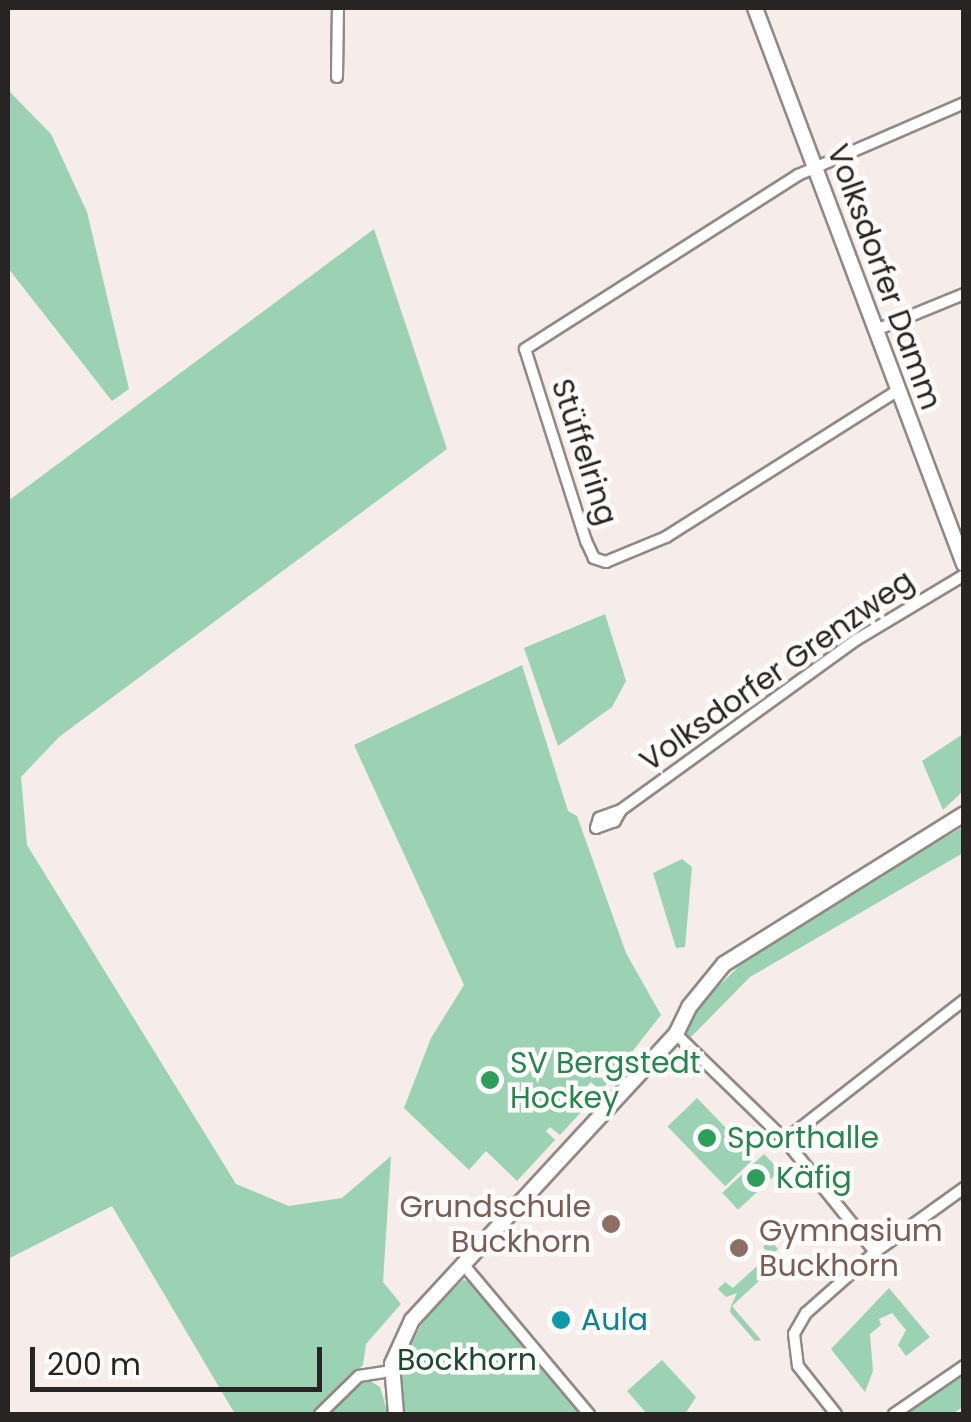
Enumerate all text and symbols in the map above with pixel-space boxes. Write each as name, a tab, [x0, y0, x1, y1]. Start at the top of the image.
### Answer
street label: Volksdorfer Damm	[819, 139, 949, 415]
street label: Stüffelring	[543, 374, 625, 530]
street label: Volksdorfer Grenzweg	[633, 563, 921, 779]
place label: SV Bergstedt Hockey	[510, 1045, 701, 1116]
marker: SV Bergstedt Hockey	[479, 1069, 501, 1091]
place label: Sporthalle	[727, 1120, 879, 1156]
marker: Sporthalle	[696, 1127, 718, 1149]
place label: Käfig	[776, 1160, 852, 1196]
marker: Käfig	[745, 1167, 767, 1189]
place label: Grundschule Buckhorn	[400, 1189, 591, 1260]
marker: Grundschule Buckhorn	[600, 1213, 622, 1235]
place label: Gymnasium Buckhorn	[759, 1213, 943, 1284]
marker: Gymnasium Buckhorn	[728, 1237, 750, 1259]
place label: Aula	[581, 1302, 648, 1338]
marker: Aula	[550, 1309, 572, 1331]
scale bar	[35, 1327, 328, 1389]
park label: Bockhorn	[397, 1342, 537, 1378]
text: 200 m	[47, 1343, 141, 1386]

